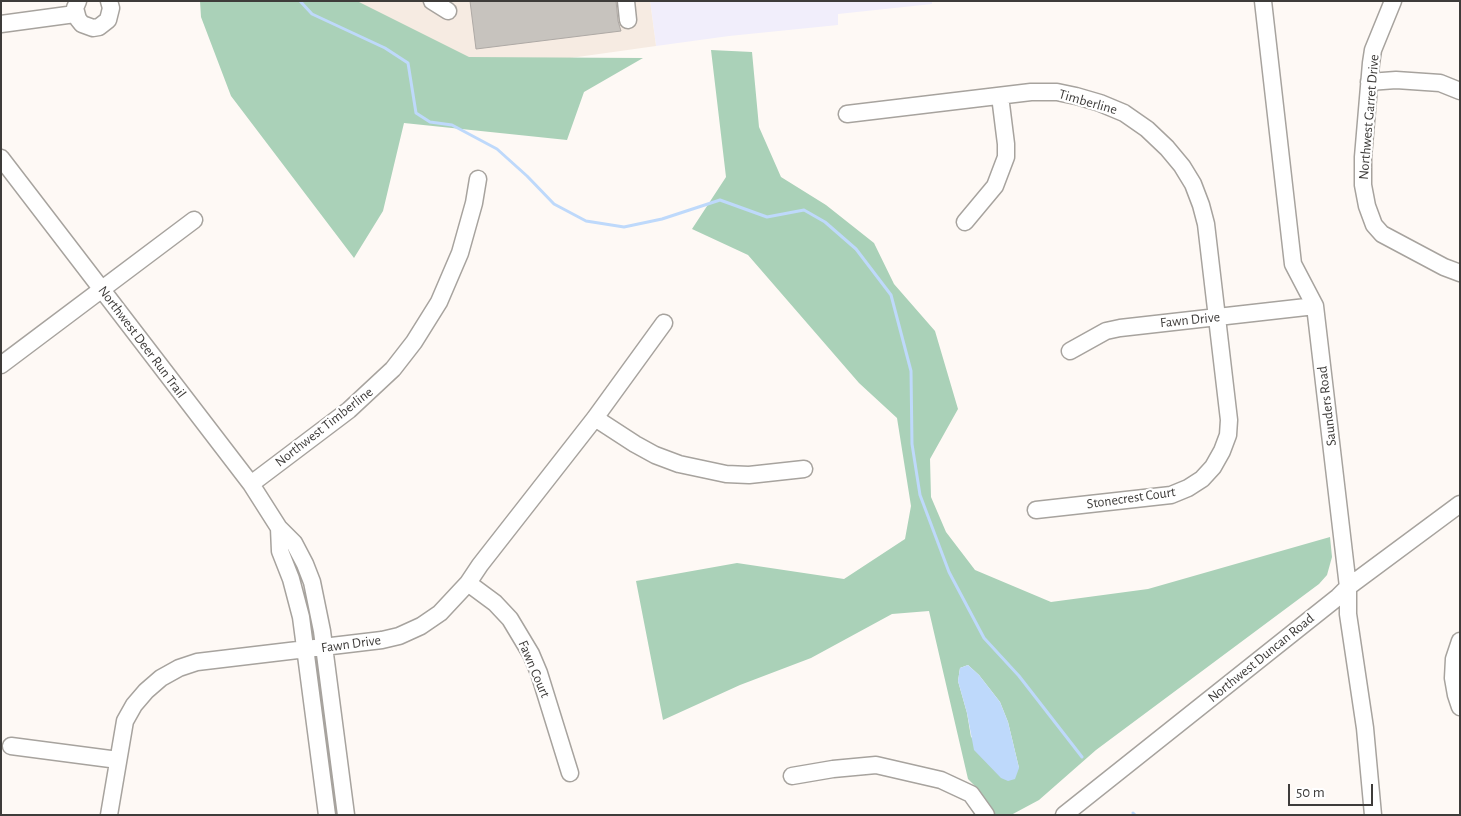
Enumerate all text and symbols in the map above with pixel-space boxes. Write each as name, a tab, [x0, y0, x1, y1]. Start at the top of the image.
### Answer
street label: Northwest Garret Drive	[1355, 54, 1383, 180]
street label: Timberline	[1057, 86, 1119, 118]
street label: Northwest Deer Run Trail	[94, 283, 190, 401]
street label: Fawn Drive	[1159, 309, 1221, 331]
street label: Saunders Road	[1314, 365, 1340, 447]
street label: Northwest Timberline	[272, 383, 376, 471]
street label: Stonecrest Court	[1086, 483, 1176, 513]
street label: Northwest Duncan Road	[1204, 610, 1318, 706]
street label: Fawn Drive	[320, 632, 382, 656]
street label: Fawn Court	[514, 638, 554, 700]
scale bar	[1291, 774, 1376, 806]
text: 50 m	[1296, 785, 1325, 800]

